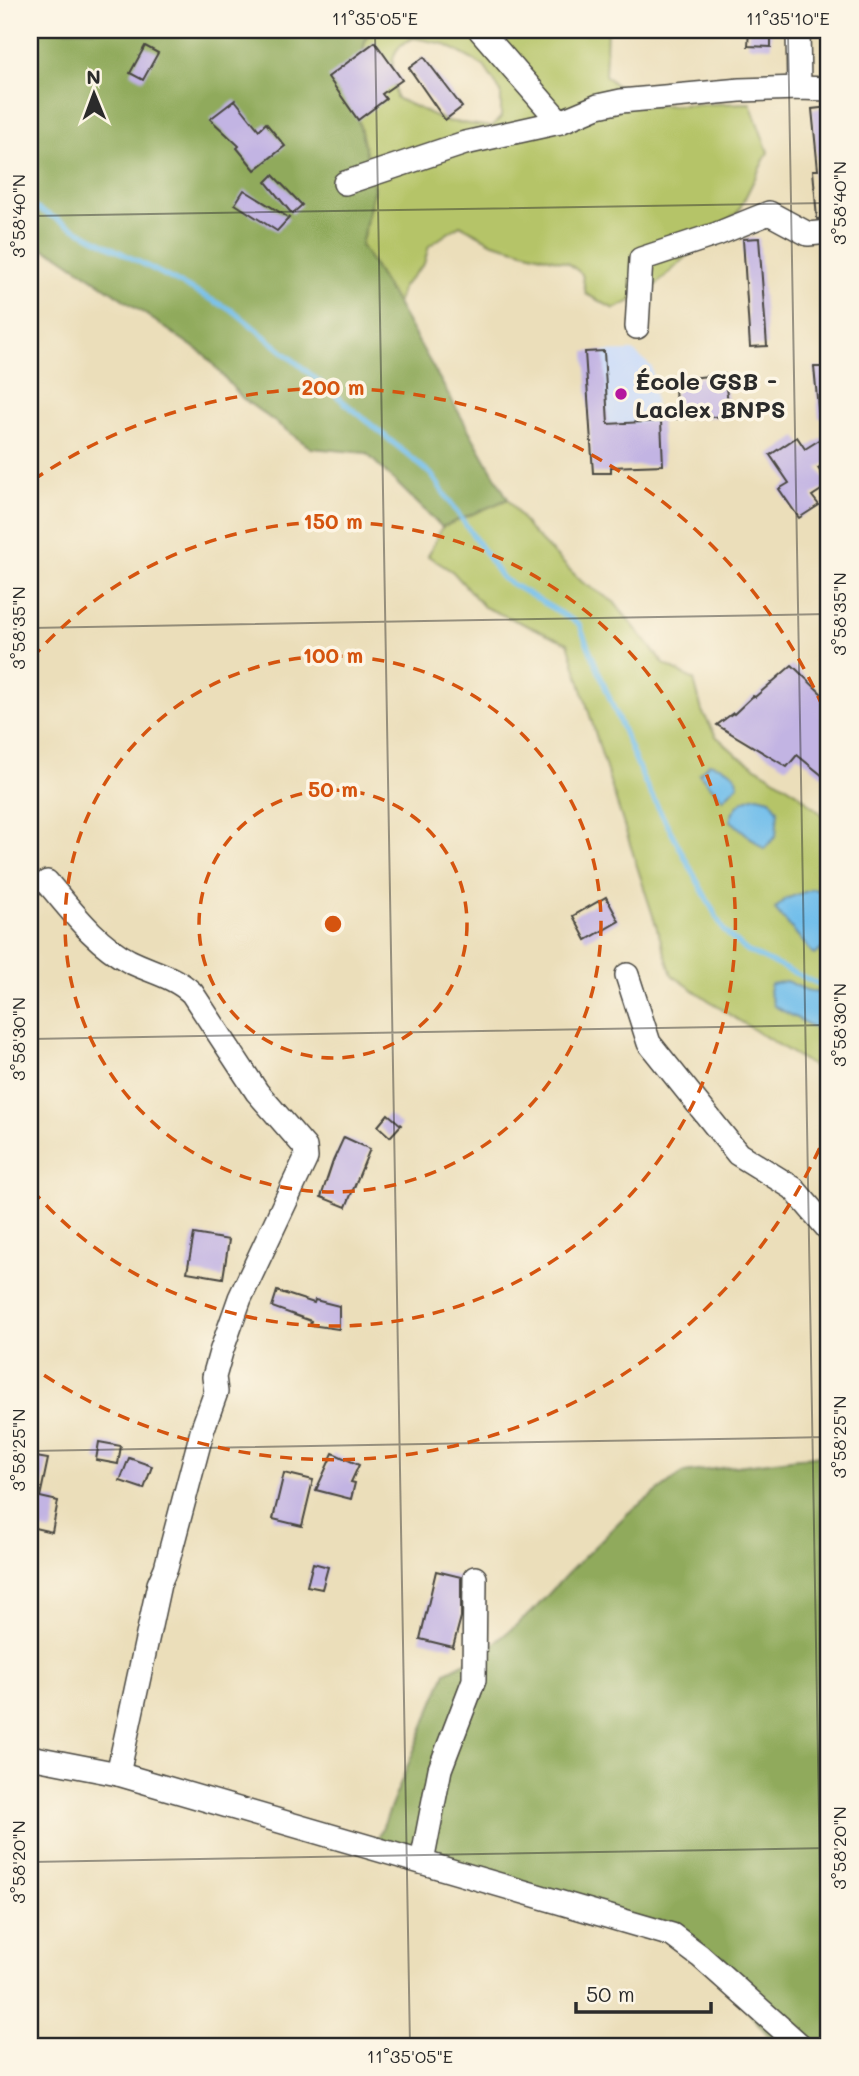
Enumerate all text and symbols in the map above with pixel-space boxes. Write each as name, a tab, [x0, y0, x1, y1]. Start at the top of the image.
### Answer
text: 11°35'05"E	[332, 6, 418, 30]
text: 11°35'10"E	[746, 6, 830, 30]
north arrow	[60, 60, 130, 130]
text: N	[86, 64, 101, 89]
text: 3°58'40"N	[827, 161, 851, 245]
text: 3°58'40"N	[6, 174, 30, 258]
place label: École GSB - Laclex BNPS	[635, 365, 786, 424]
text: 200 m	[302, 373, 364, 400]
marker: École GSB - Laclex BNPS	[613, 386, 629, 402]
text: 150 m	[303, 507, 363, 534]
text: 3°58'35"N	[827, 572, 851, 656]
text: 3°58'35"N	[6, 586, 30, 670]
text: 100 m	[303, 641, 363, 668]
text: 50 m	[308, 775, 358, 802]
centre of rings	[321, 912, 345, 936]
text: 3°58'30"N	[827, 983, 851, 1067]
text: 3°58'30"N	[6, 997, 30, 1081]
text: 3°58'25"N	[827, 1396, 851, 1479]
text: 3°58'25"N	[6, 1409, 30, 1492]
text: 3°58'20"N	[827, 1806, 851, 1890]
text: 3°58'20"N	[6, 1820, 30, 1904]
scale bar	[576, 1971, 710, 2015]
text: 50 m	[586, 1980, 635, 2007]
text: 11°35'05"E	[367, 2044, 453, 2068]

